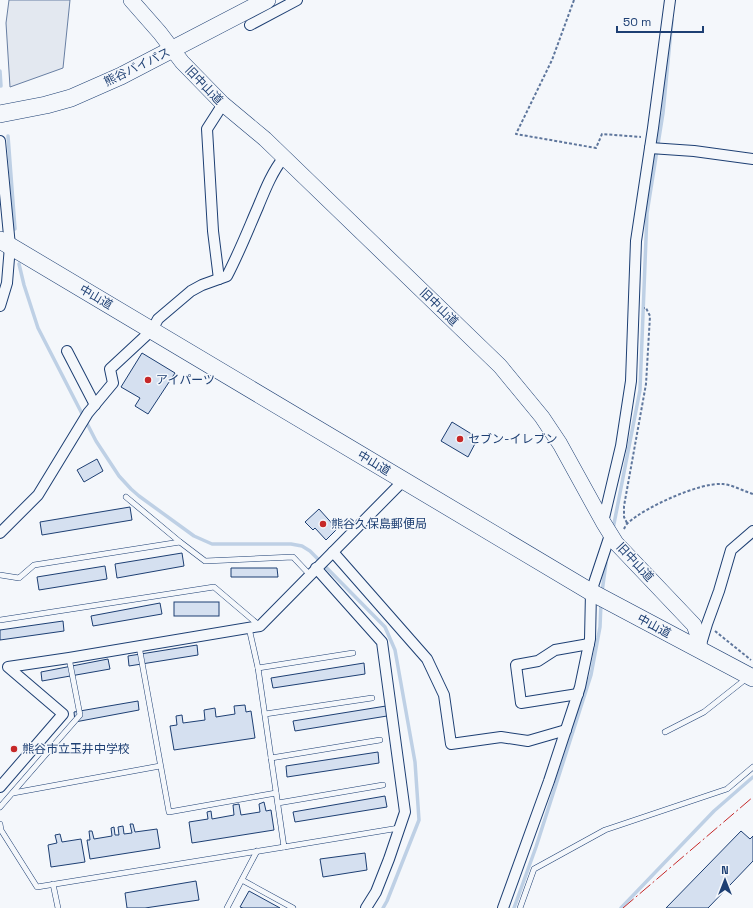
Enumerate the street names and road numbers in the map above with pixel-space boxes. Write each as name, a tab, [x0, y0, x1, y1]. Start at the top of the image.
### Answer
street label: 熊谷バイパス	[101, 44, 173, 90]
street label: 旧中山道	[182, 62, 226, 108]
street label: 中山道	[76, 281, 116, 313]
street label: 旧中山道	[416, 285, 462, 329]
street label: 中山道	[354, 447, 394, 479]
street label: 旧中山道	[613, 539, 657, 585]
street label: 中山道	[634, 610, 674, 642]

